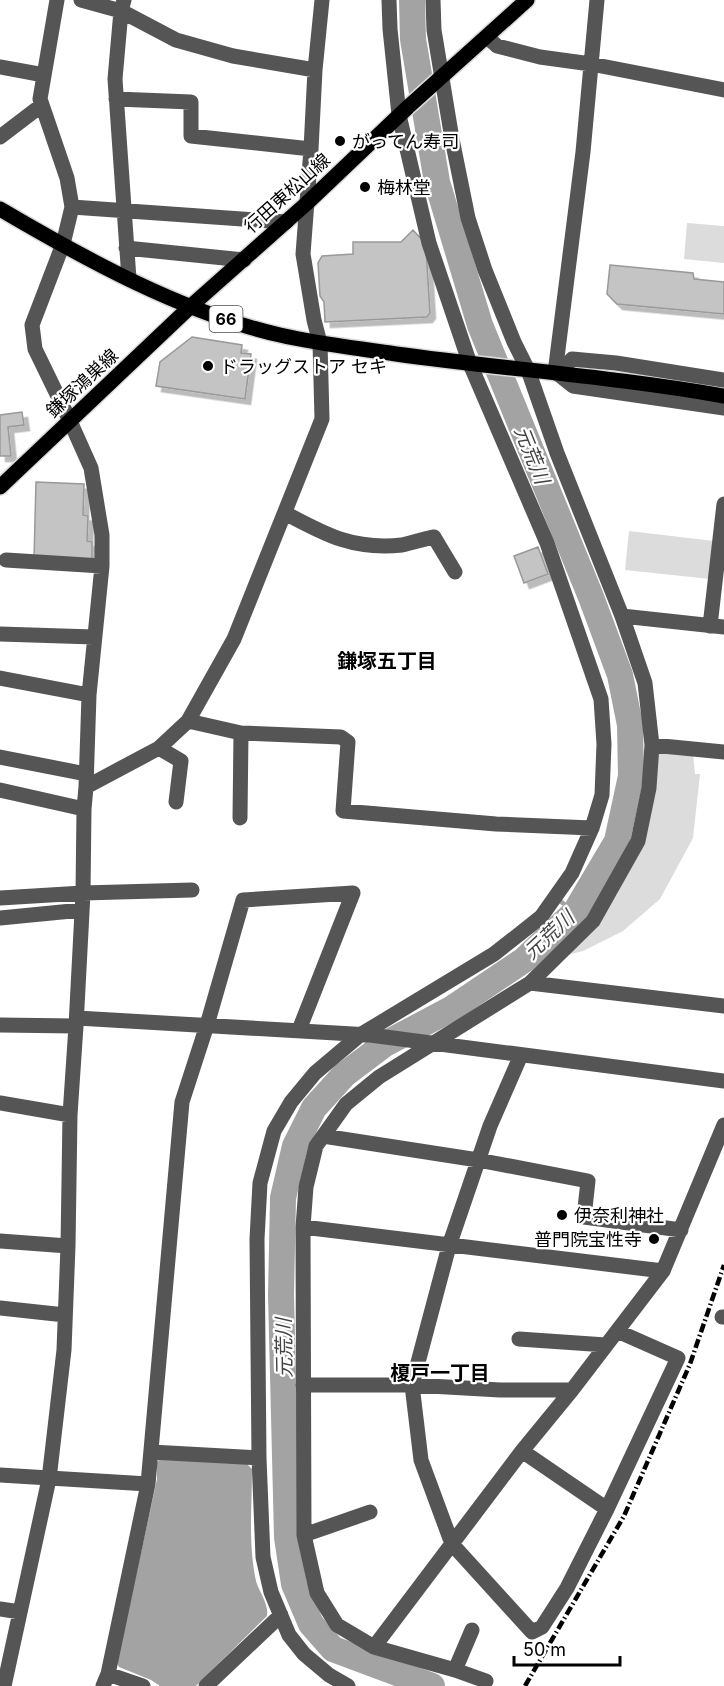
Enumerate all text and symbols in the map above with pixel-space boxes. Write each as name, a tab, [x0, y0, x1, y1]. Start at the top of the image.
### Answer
place label: がってん寿司	[352, 131, 459, 152]
marker: がってん寿司	[333, 134, 347, 148]
street label: 行田東松山線	[240, 149, 334, 237]
place label: 梅林堂	[377, 177, 431, 198]
marker: 梅林堂	[358, 180, 372, 194]
road number: 66	[210, 306, 242, 332]
street label: 鎌塚鴻巣線	[42, 345, 122, 421]
place label: ドラッグストア セキ	[220, 356, 387, 377]
marker: ドラッグストア セキ	[201, 359, 215, 373]
water label: 元荒川	[510, 423, 555, 489]
district label: 鎌塚五丁目	[337, 649, 437, 673]
water label: 元荒川	[519, 904, 581, 964]
place label: 伊奈利神社	[574, 1205, 664, 1226]
marker: 伊奈利神社	[555, 1208, 569, 1222]
place label: 普門院宝性寺	[534, 1229, 642, 1250]
marker: 普門院宝性寺	[647, 1232, 661, 1246]
water label: 元荒川	[271, 1316, 297, 1378]
district label: 榎戸一丁目	[390, 1361, 490, 1385]
scale bar	[514, 1629, 620, 1667]
text: 50 m	[523, 1639, 566, 1660]

